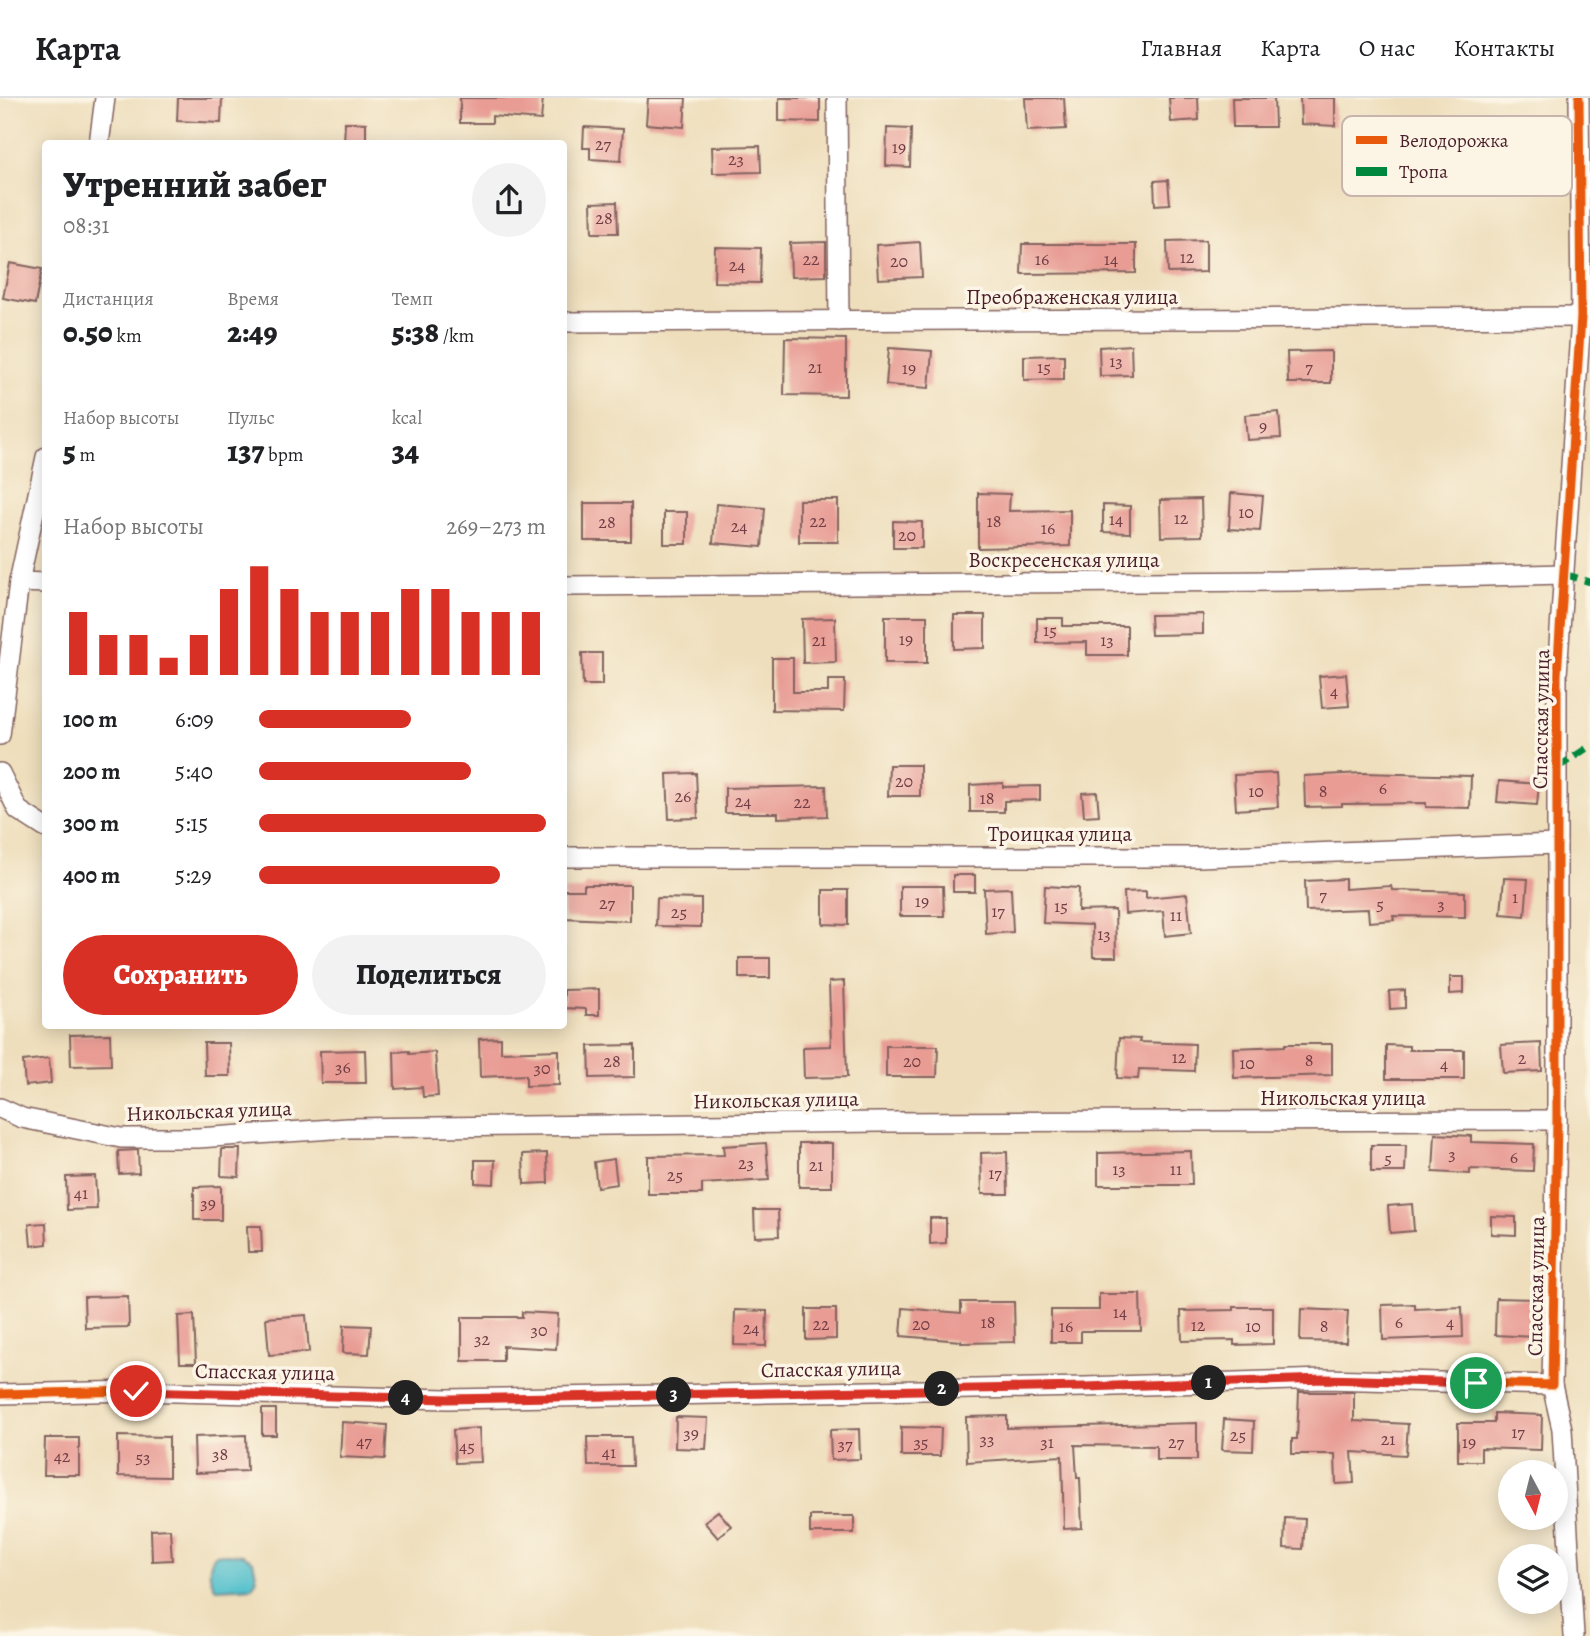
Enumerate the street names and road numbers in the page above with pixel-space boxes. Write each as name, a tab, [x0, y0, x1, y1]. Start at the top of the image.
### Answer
street label: Преображенская улица	[966, 283, 1178, 311]
street label: Воскресенская улица	[968, 546, 1160, 574]
street label: Спасская улица	[1526, 648, 1556, 789]
street label: Троицкая улица	[988, 820, 1133, 848]
street label: Никольская улица	[1260, 1084, 1426, 1112]
street label: Никольская улица	[693, 1085, 859, 1115]
street label: Никольская улица	[126, 1094, 293, 1128]
street label: Спасская улица	[1521, 1215, 1551, 1356]
street label: Спасская улица	[761, 1354, 902, 1384]
street label: Спасская улица	[195, 1357, 336, 1387]

